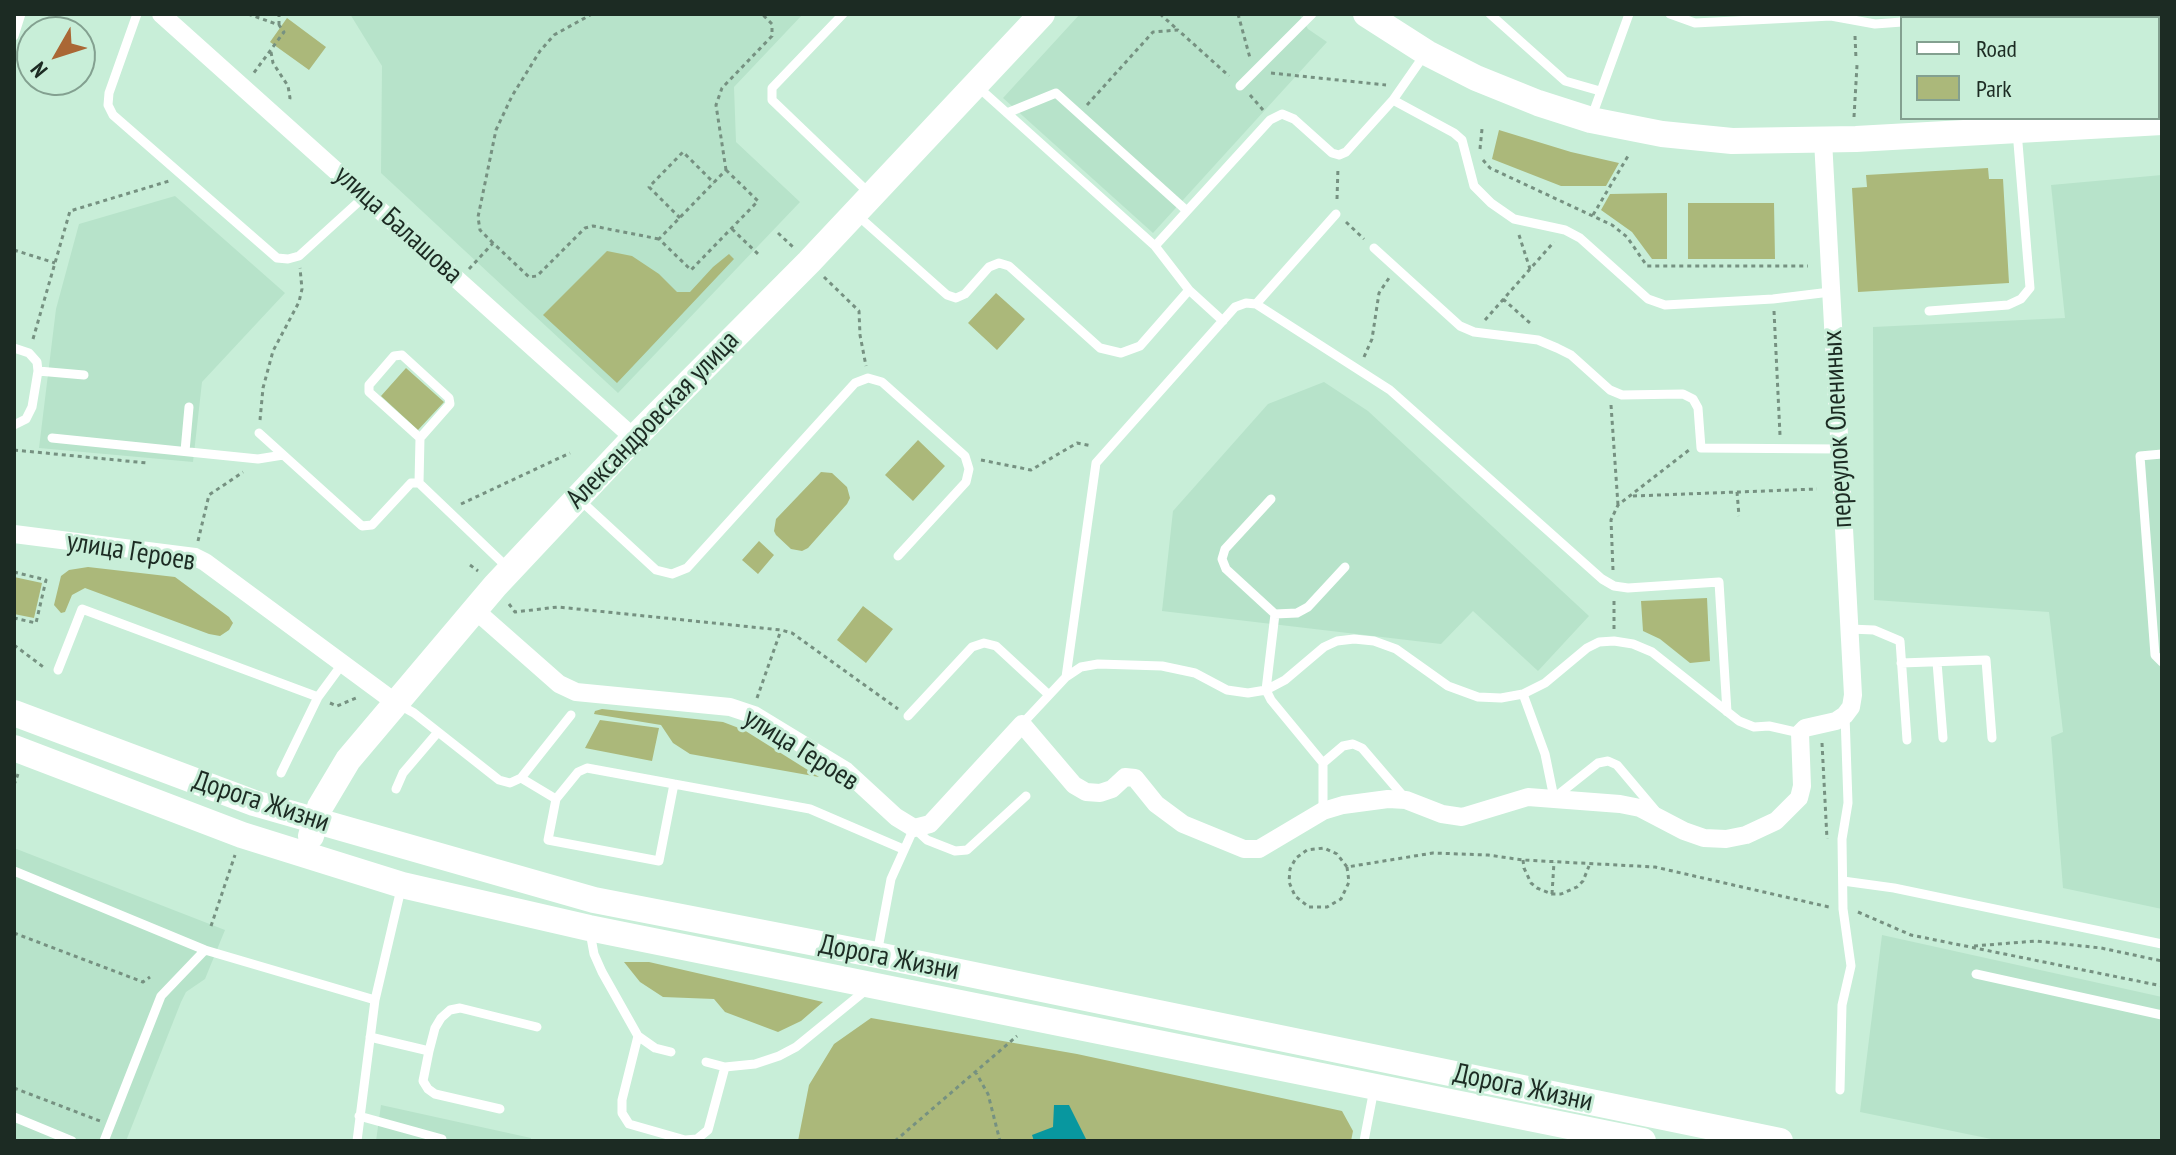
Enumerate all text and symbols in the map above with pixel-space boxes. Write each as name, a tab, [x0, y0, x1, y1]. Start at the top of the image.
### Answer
north arrow	[16, 16, 96, 96]
legend	[1900, 16, 2160, 120]
text: Road	[1976, 33, 2017, 64]
text: N	[24, 56, 54, 83]
text: Park	[1976, 73, 2012, 104]
street label: улица Балашова	[327, 159, 469, 291]
street label: Александровская улица	[560, 324, 746, 516]
street label: переулок Олениных	[1816, 329, 1860, 529]
street label: улица Героев	[64, 525, 198, 579]
street label: улица Героев	[737, 701, 865, 799]
street label: Дорога Жизни	[189, 764, 333, 840]
street label: Дорога Жизни	[816, 928, 962, 988]
street label: Дорога Жизни	[1450, 1057, 1596, 1119]

